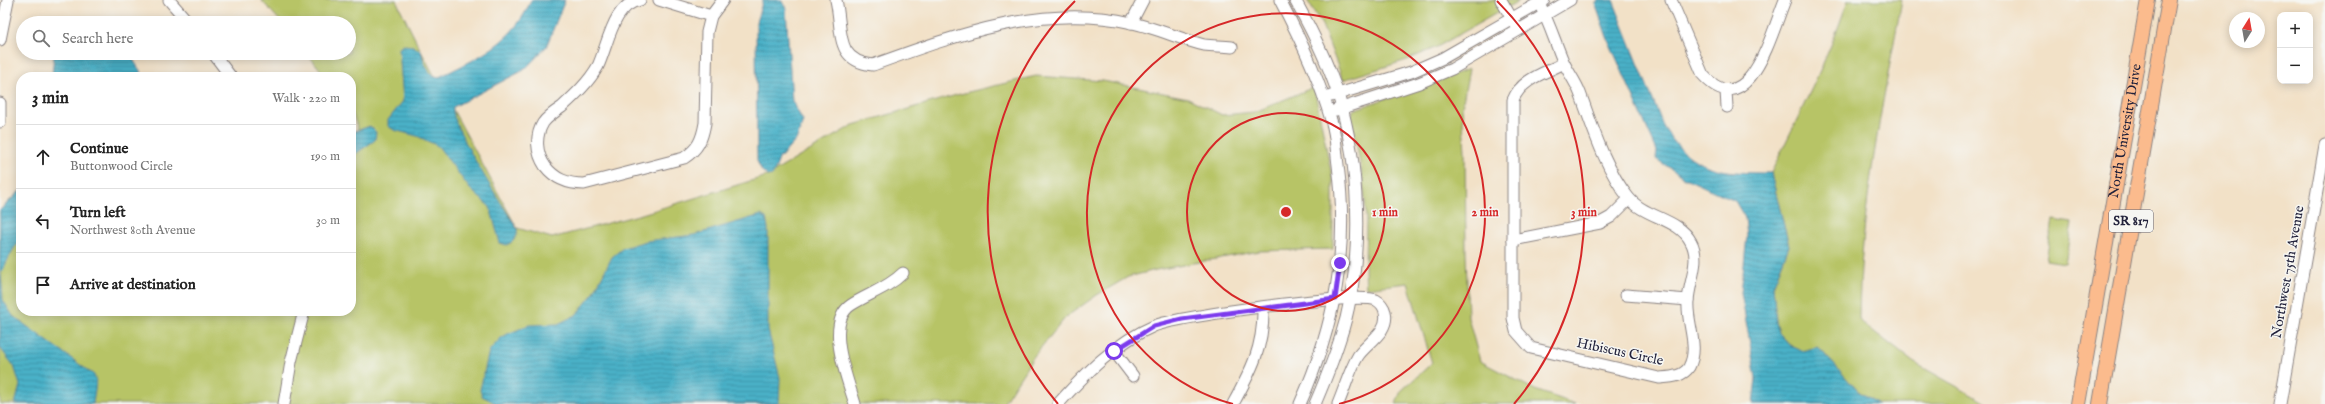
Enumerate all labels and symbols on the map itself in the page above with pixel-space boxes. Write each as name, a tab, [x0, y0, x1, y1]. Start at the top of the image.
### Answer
north arrow	[2229, 12, 2265, 48]
street label: North University Drive	[2105, 62, 2146, 200]
street label: Northwest 75th Avenue	[2267, 204, 2309, 340]
centre of rings	[1279, 205, 1293, 219]
text: 1 min	[1372, 205, 1399, 220]
text: 2 min	[1471, 205, 1499, 220]
text: 3 min	[1571, 205, 1598, 220]
road number: SR 817	[2109, 210, 2153, 232]
route end	[1331, 254, 1349, 272]
street label: Hibiscus Circle	[1575, 334, 1666, 370]
route start	[1105, 342, 1123, 360]

